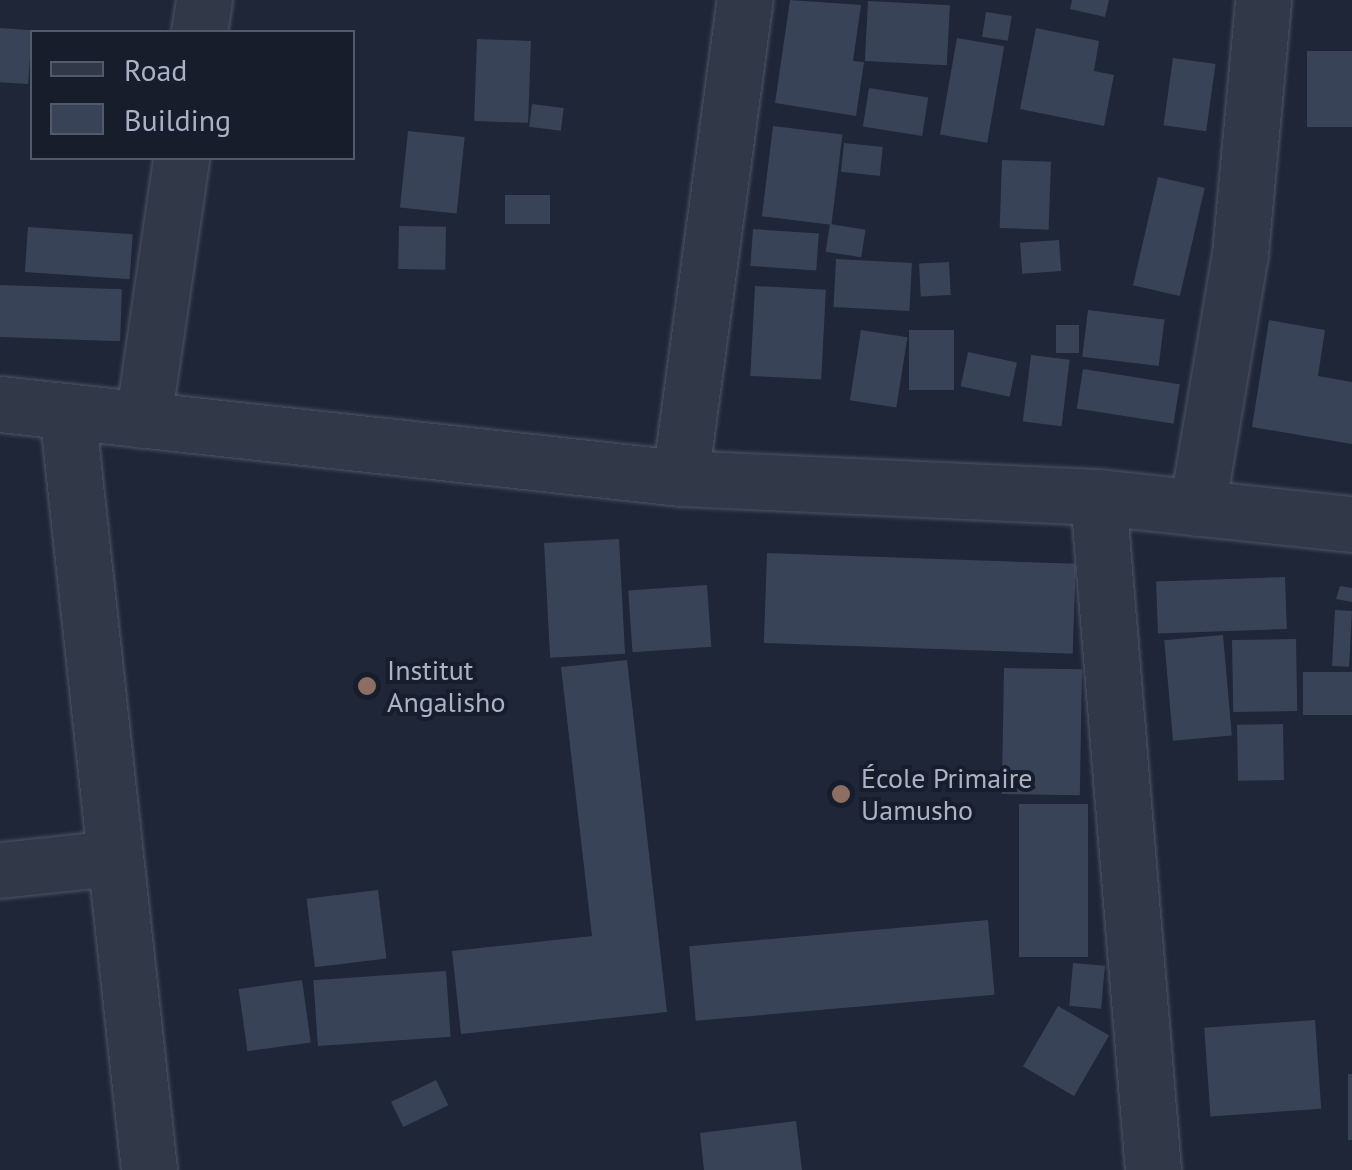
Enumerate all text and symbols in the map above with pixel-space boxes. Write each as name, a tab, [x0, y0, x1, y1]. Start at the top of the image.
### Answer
legend	[30, 30, 355, 160]
text: Road	[124, 50, 188, 89]
text: Building	[124, 100, 231, 139]
place label: Institut Angalisho	[387, 653, 505, 719]
marker: Institut Angalisho	[356, 675, 378, 697]
place label: École Primaire Uamusho	[861, 761, 1032, 827]
marker: École Primaire Uamusho	[830, 783, 852, 805]

